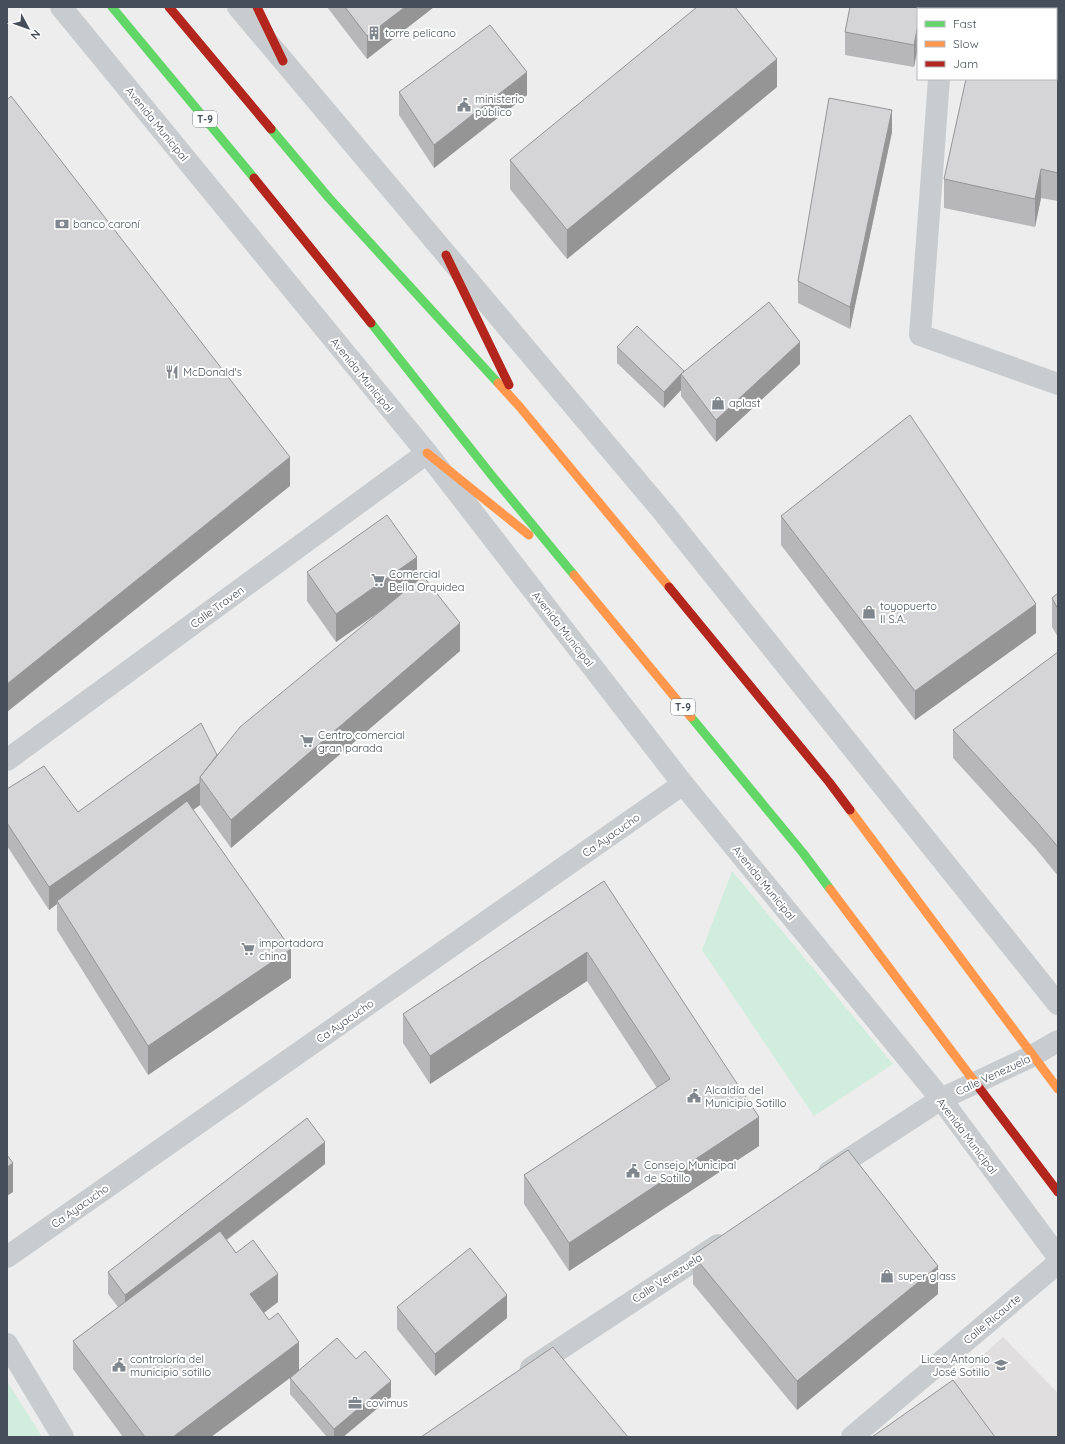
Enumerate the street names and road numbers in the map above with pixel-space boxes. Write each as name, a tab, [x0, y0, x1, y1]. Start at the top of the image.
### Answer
street label: Avenida Municipal	[123, 84, 191, 164]
road number: T-9	[193, 111, 217, 127]
street label: Avenida Municipal	[328, 335, 396, 415]
street label: Calle Traven	[187, 583, 247, 631]
street label: Avenida Municipal	[529, 589, 597, 669]
road number: T-9	[671, 699, 695, 715]
street label: Ca Ayacucho	[579, 810, 643, 860]
street label: Avenida Municipal	[730, 843, 798, 923]
street label: Ca Ayacucho	[313, 996, 377, 1046]
street label: Calle Venezuela	[953, 1052, 1033, 1098]
street label: Avenida Municipal	[934, 1095, 1000, 1177]
street label: Ca Ayacucho	[48, 1181, 112, 1231]
street label: Calle Venezuela	[629, 1250, 705, 1306]
street label: Calle Ricaurte	[961, 1291, 1023, 1347]

